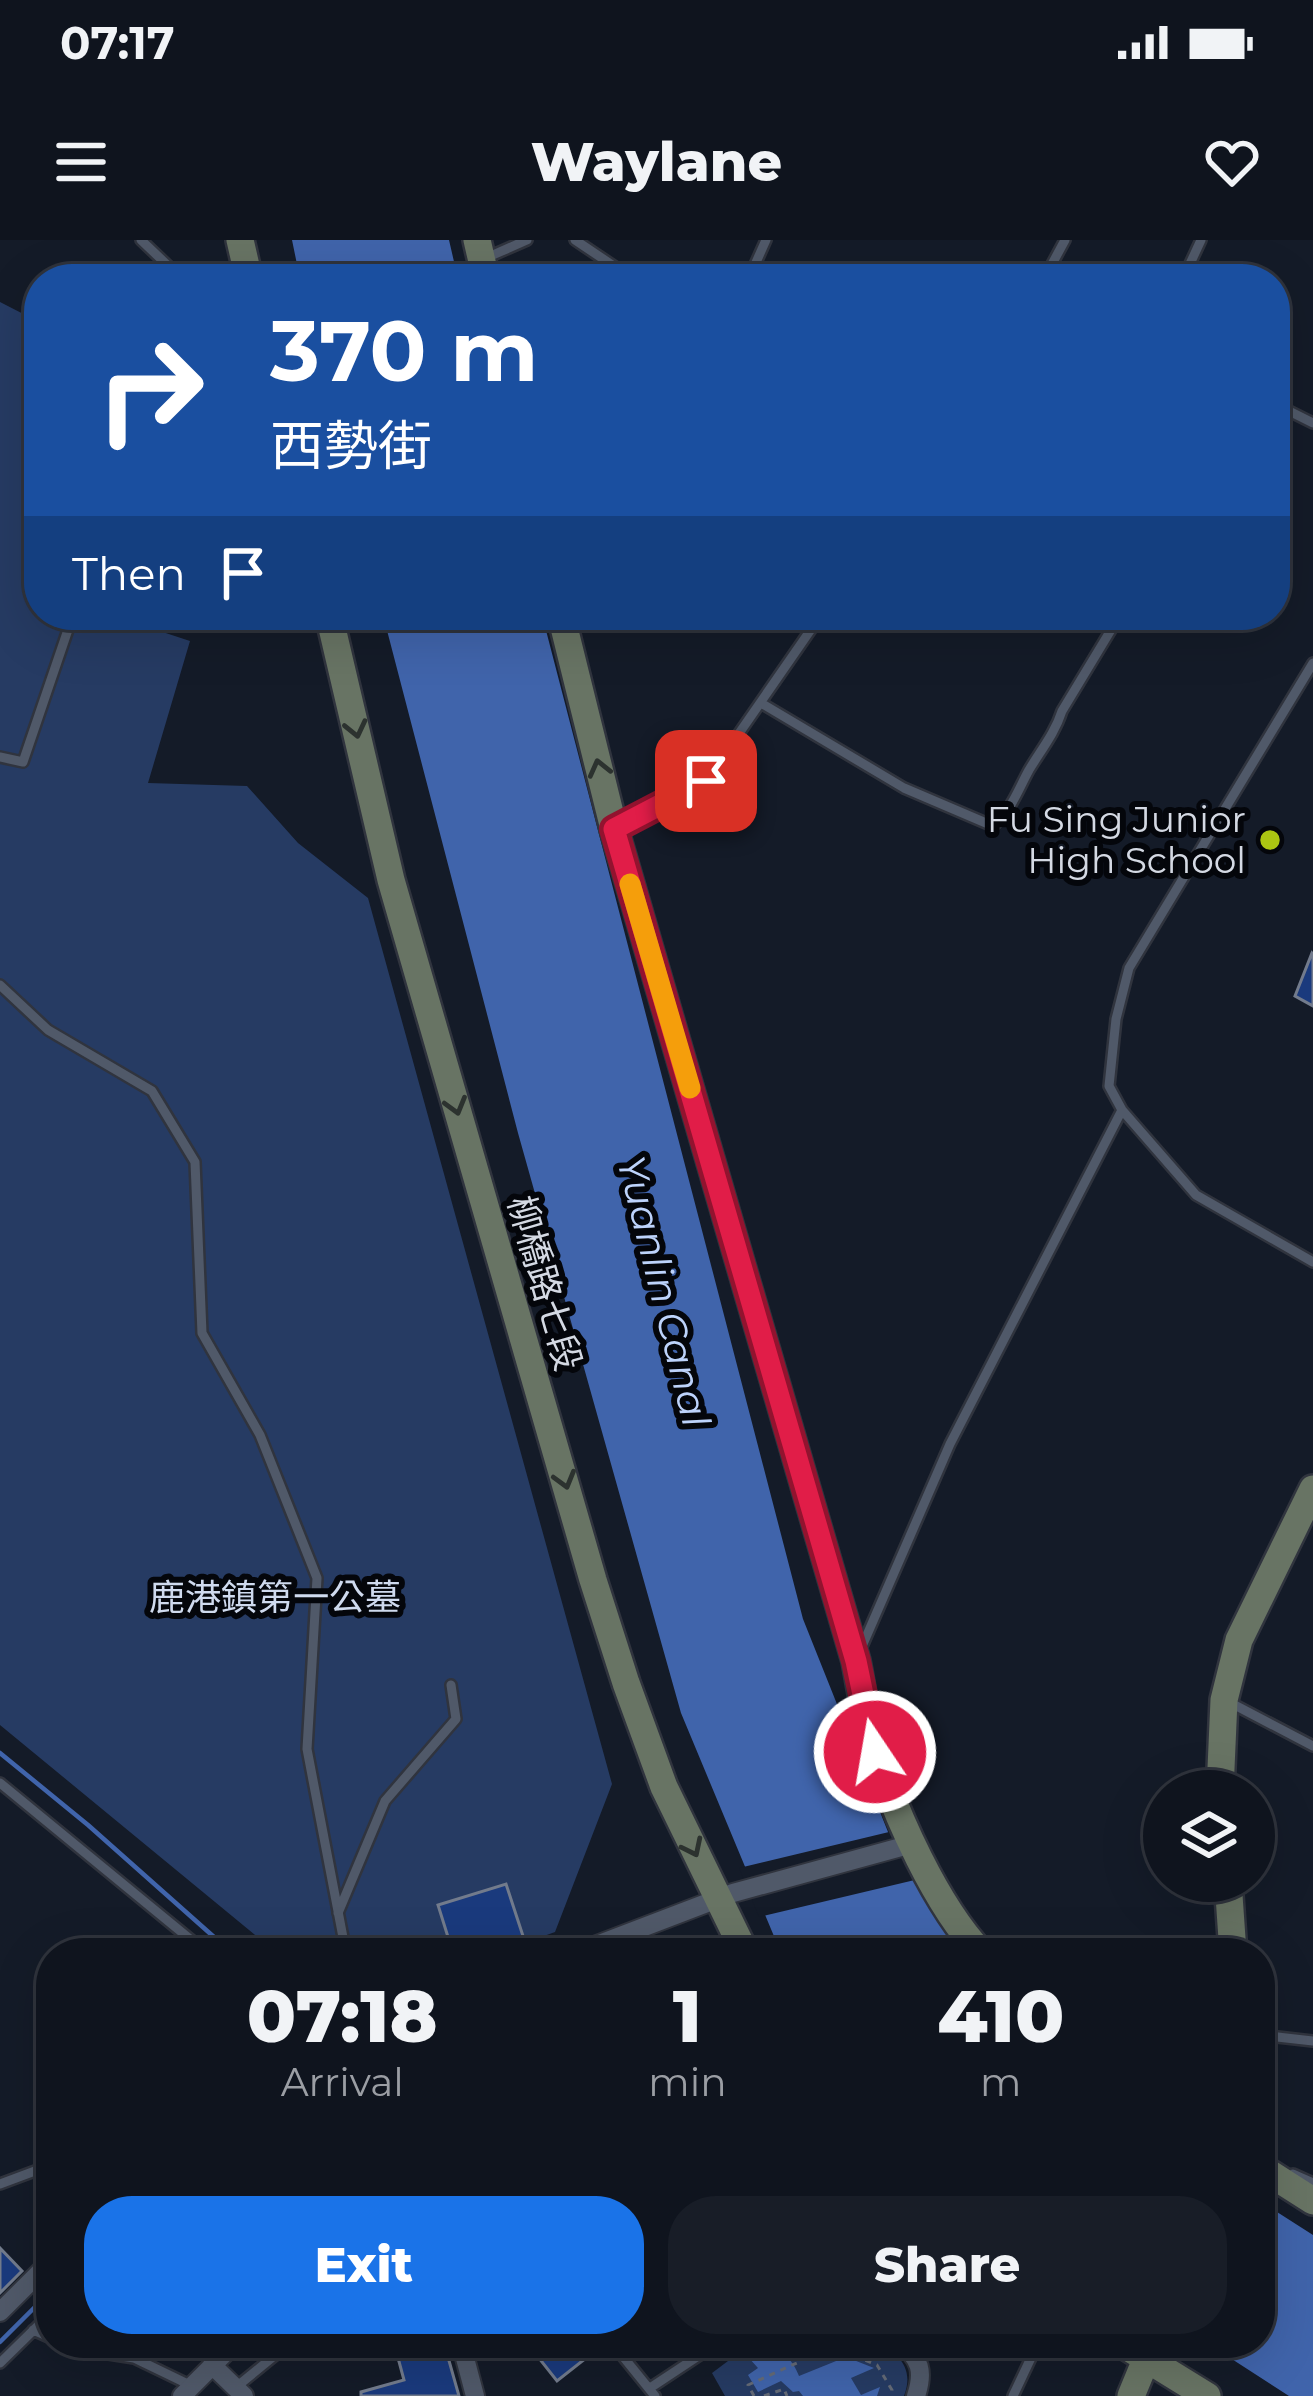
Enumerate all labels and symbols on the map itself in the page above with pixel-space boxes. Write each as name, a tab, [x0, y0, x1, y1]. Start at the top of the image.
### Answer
one-way arrow	[342, 718, 367, 738]
pin	[655, 730, 757, 832]
one-way arrow	[588, 758, 613, 779]
place label: Fu Sing Junior High School	[987, 797, 1246, 882]
marker: Fu Sing Junior High School	[1257, 827, 1283, 853]
one-way arrow	[442, 1095, 467, 1115]
water label: Yuanlin Canal	[607, 1151, 721, 1432]
street label: 柳橋路七段	[499, 1190, 591, 1376]
one-way arrow	[550, 1469, 575, 1490]
park label: 鹿港鎮第一公墓	[149, 1575, 401, 1619]
position arrow	[812, 1689, 938, 1815]
one-way arrow	[679, 1835, 702, 1857]

